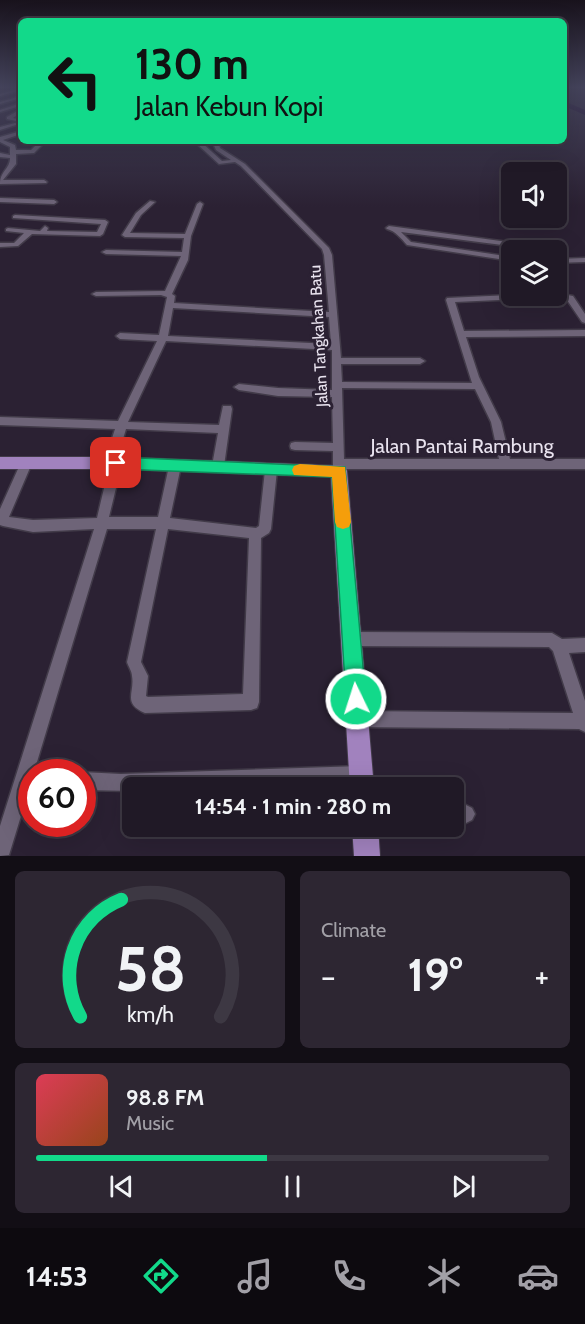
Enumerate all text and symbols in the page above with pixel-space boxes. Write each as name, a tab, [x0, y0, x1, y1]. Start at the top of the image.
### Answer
text: 130 m	[135, 38, 249, 90]
icon: left	[36, 42, 114, 120]
text: Jalan Kebun Kopi	[135, 90, 324, 123]
map controls	[501, 162, 567, 306]
button: sound	[501, 162, 567, 228]
button: layers	[501, 240, 567, 306]
street label: Jalan Tangkahan Batu	[305, 264, 332, 409]
street label: Jalan Pantai Rambung	[369, 434, 555, 458]
pin	[90, 437, 141, 488]
icon: arrive	[99, 446, 132, 479]
position arrow	[324, 667, 388, 731]
speed limit sign: 60	[18, 759, 96, 837]
text: 14:54 · 1 min · 280 m	[195, 793, 391, 820]
text: Climate	[321, 918, 386, 942]
text: 58	[114, 931, 186, 1007]
text: 19°	[408, 948, 462, 1002]
text: −	[321, 956, 336, 996]
text: +	[534, 956, 549, 996]
text: km/h	[127, 1001, 173, 1027]
text: 98.8 FM	[126, 1084, 204, 1111]
text: Music	[126, 1111, 174, 1135]
icon: previous	[105, 1170, 138, 1203]
icon: pause	[276, 1170, 309, 1203]
icon: next	[447, 1170, 480, 1203]
icon: directions	[140, 1255, 182, 1297]
icon: music	[234, 1255, 276, 1297]
icon: phone	[328, 1255, 370, 1297]
icon: climate	[423, 1255, 465, 1297]
icon: car	[517, 1255, 559, 1297]
text: 14:53	[26, 1260, 88, 1293]

